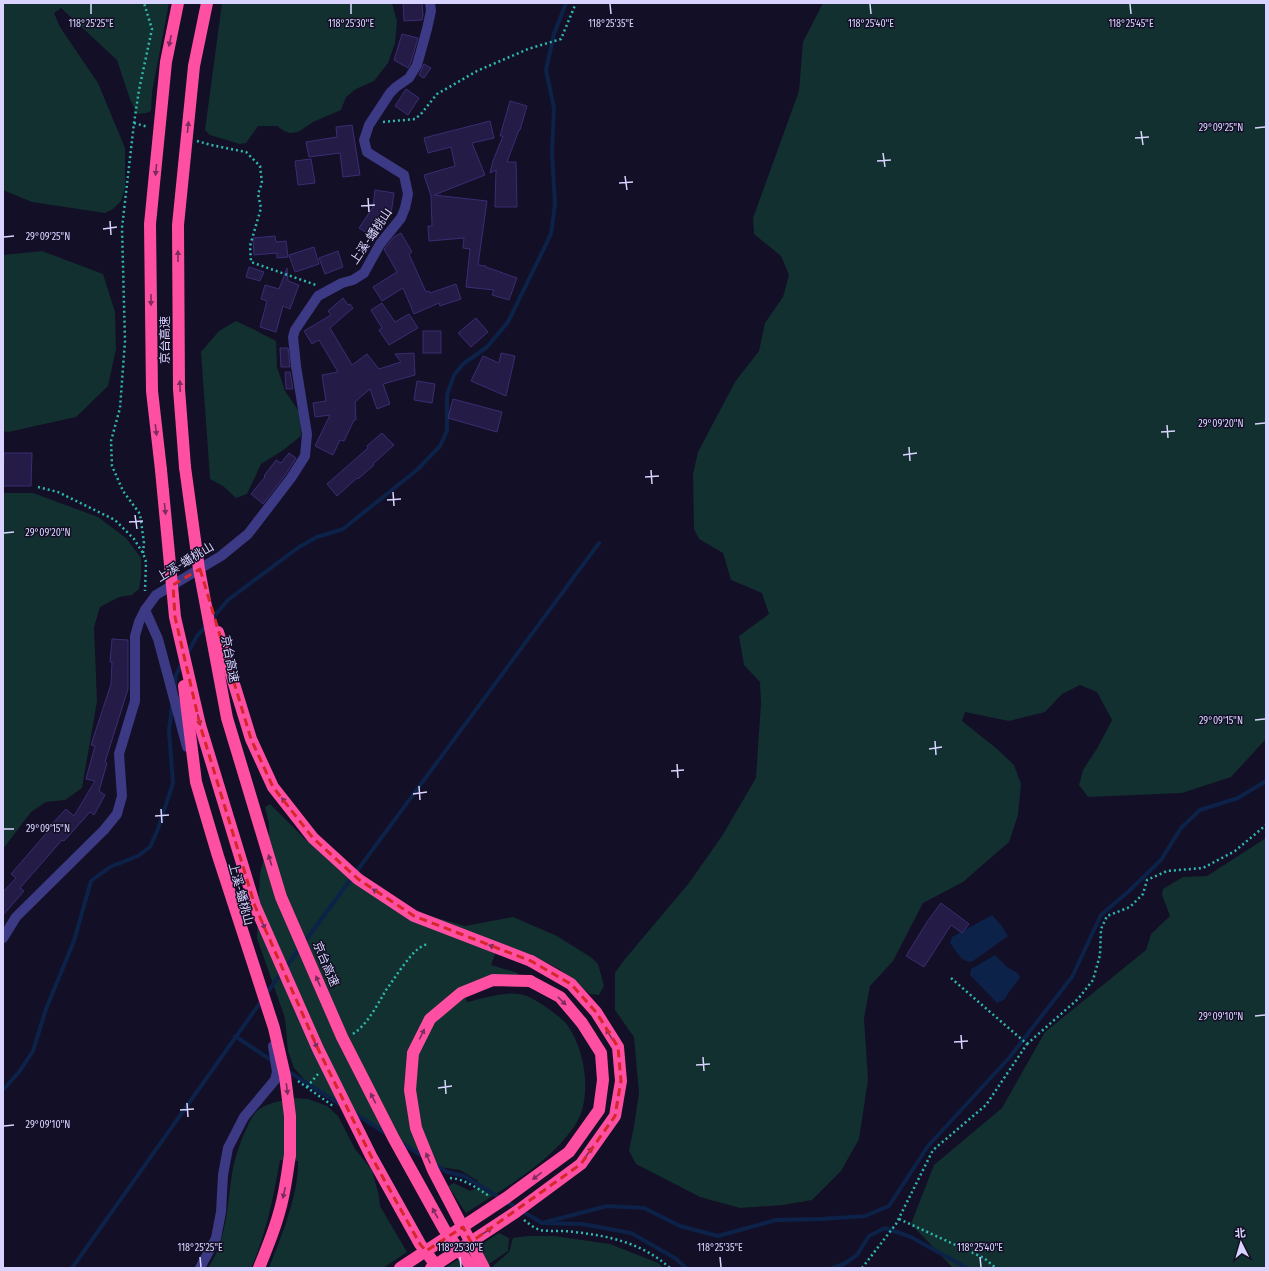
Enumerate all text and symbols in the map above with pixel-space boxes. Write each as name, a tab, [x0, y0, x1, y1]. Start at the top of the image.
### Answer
text: 118°25'25"E	[68, 18, 114, 30]
text: 118°25'30"E	[328, 18, 374, 30]
text: 118°25'35"E	[588, 18, 634, 30]
text: 118°25'40"E	[848, 18, 894, 30]
text: 118°25'45"E	[1108, 18, 1154, 30]
one-way arrow	[167, 35, 173, 47]
one-way arrow	[184, 121, 191, 133]
text: 29°09'25"N	[1199, 122, 1243, 134]
one-way arrow	[152, 164, 159, 176]
street label: 上溪-蟠桃山	[347, 205, 395, 267]
text: 29°09'25"N	[26, 231, 70, 243]
one-way arrow	[175, 250, 182, 262]
one-way arrow	[148, 294, 154, 307]
street label: 京台高速	[158, 316, 172, 364]
one-way arrow	[176, 380, 183, 392]
text: 29°09'20"N	[1198, 418, 1244, 430]
one-way arrow	[153, 424, 159, 436]
one-way arrow	[162, 503, 168, 515]
text: 29°09'20"N	[25, 527, 71, 539]
street label: 上溪-蟠桃山	[154, 539, 216, 585]
street label: 京台高速	[219, 634, 241, 684]
one-way arrow	[196, 714, 202, 726]
text: 29°09'15"N	[1199, 715, 1243, 727]
one-way arrow	[280, 796, 289, 807]
text: 29°09'15"N	[26, 823, 70, 835]
one-way arrow	[267, 854, 273, 866]
street label: 上溪-蟠桃山	[226, 861, 256, 927]
one-way arrow	[372, 888, 383, 896]
one-way arrow	[260, 918, 266, 929]
street label: 京台高速	[310, 939, 342, 989]
one-way arrow	[489, 944, 500, 950]
one-way arrow	[314, 974, 320, 986]
one-way arrow	[558, 996, 567, 1006]
text: 29°09'10"N	[1199, 1011, 1243, 1023]
one-way arrow	[419, 1028, 426, 1039]
one-way arrow	[605, 1028, 613, 1039]
one-way arrow	[312, 1037, 318, 1048]
one-way arrow	[284, 1083, 290, 1095]
one-way arrow	[370, 1093, 376, 1104]
text: 29°09'10"N	[26, 1119, 70, 1131]
one-way arrow	[585, 1147, 593, 1158]
one-way arrow	[425, 1152, 431, 1164]
one-way arrow	[531, 1172, 542, 1180]
one-way arrow	[280, 1187, 286, 1199]
one-way arrow	[431, 1207, 438, 1219]
north arrow	[1221, 1223, 1261, 1263]
text: 北	[1234, 1227, 1246, 1240]
one-way arrow	[481, 1228, 493, 1235]
text: 118°25'25"E	[177, 1242, 223, 1254]
text: 118°25'30"E	[437, 1242, 483, 1254]
text: 118°25'35"E	[697, 1242, 743, 1254]
text: 118°25'40"E	[957, 1242, 1003, 1254]

